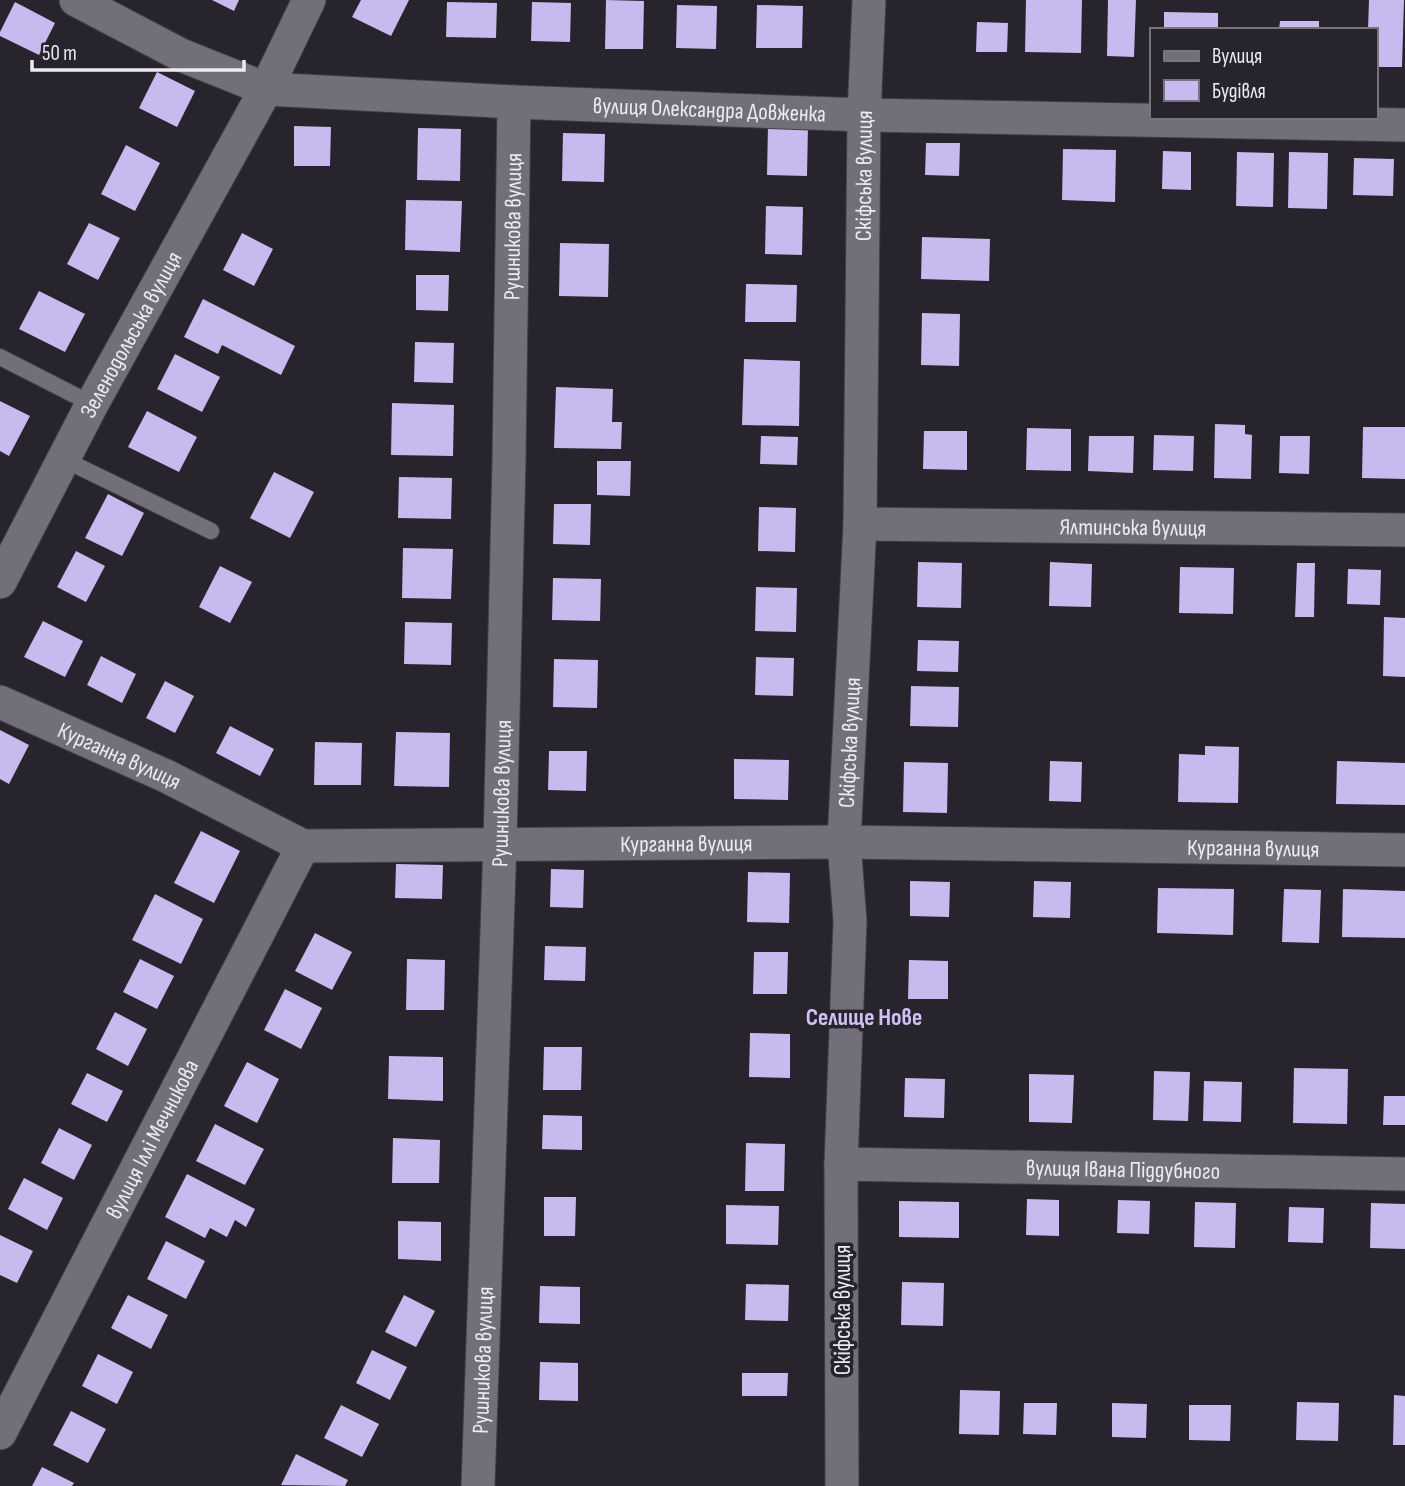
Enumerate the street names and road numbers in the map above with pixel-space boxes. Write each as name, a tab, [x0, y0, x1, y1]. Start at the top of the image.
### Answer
street label: вулиця Олександра Довженка	[592, 92, 827, 129]
street label: Скіфська вулиця	[850, 110, 879, 241]
street label: Рушникова вулиця	[498, 153, 528, 300]
street label: Зеленодольська вулиця	[74, 247, 189, 423]
street label: Ялтинська вулиця	[1059, 513, 1207, 543]
street label: Скіфська вулиця	[833, 677, 867, 809]
street label: Курганна вулиця	[53, 717, 186, 796]
street label: Рушникова вулиця	[486, 719, 518, 867]
street label: Курганна вулиця	[620, 830, 753, 859]
street label: Курганна вулиця	[1187, 834, 1320, 864]
street label: вулиця Іллі Мечникова	[100, 1055, 205, 1224]
street label: вулиця Івана Піддубного	[1026, 1154, 1220, 1186]
street label: Скіфська вулиця	[829, 1245, 857, 1375]
street label: Рушникова вулиця	[467, 1286, 500, 1434]

